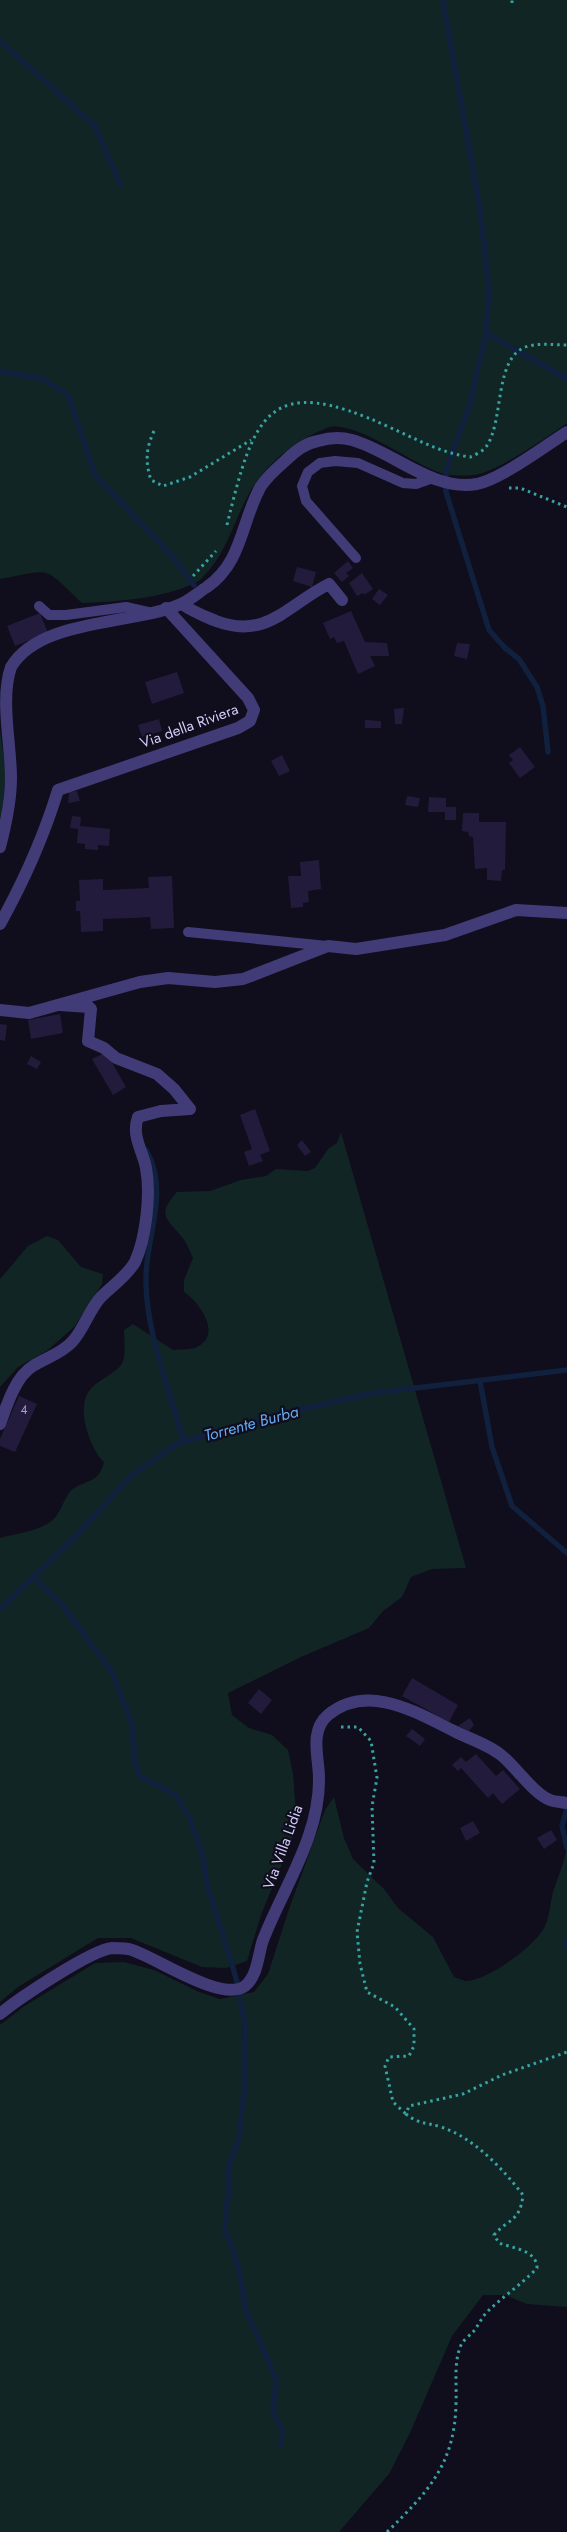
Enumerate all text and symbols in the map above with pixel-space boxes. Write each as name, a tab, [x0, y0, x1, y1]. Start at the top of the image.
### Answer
street label: Via della Riviera	[137, 698, 241, 754]
water label: Torrente Burba	[201, 1400, 301, 1447]
house number: 4	[21, 1401, 28, 1419]
street label: Via Villa Lidia	[258, 1802, 308, 1892]

